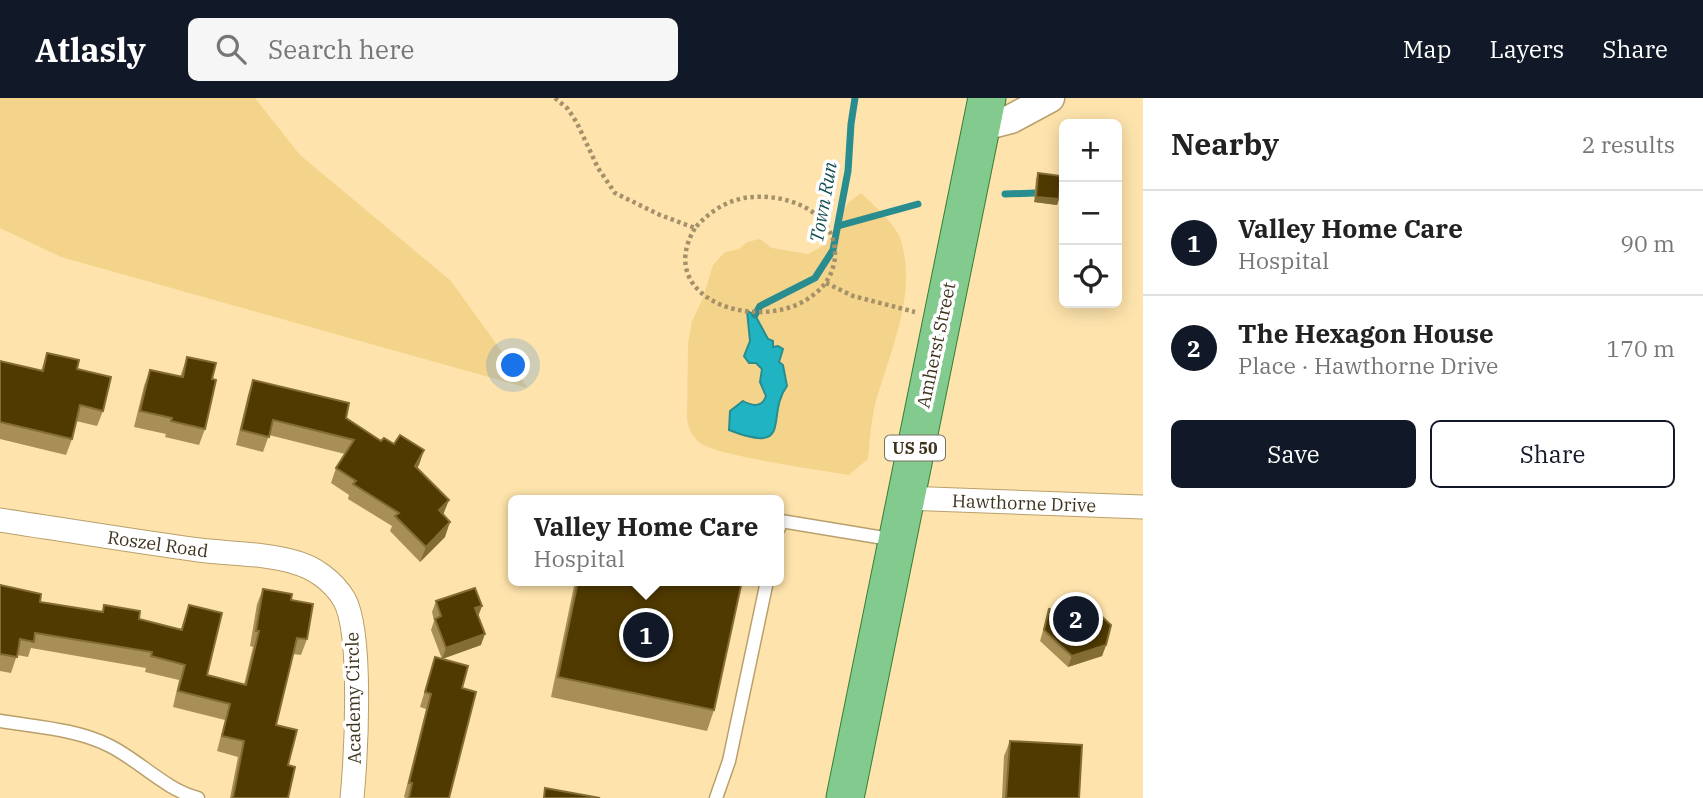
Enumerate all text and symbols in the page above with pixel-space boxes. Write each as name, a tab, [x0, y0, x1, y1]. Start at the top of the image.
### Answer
search box	[188, 18, 678, 81]
text: Atlasly	[35, 28, 146, 71]
icon: search	[212, 30, 250, 68]
text: Search here	[268, 32, 414, 66]
text: Map	[1403, 33, 1451, 65]
text: Layers	[1489, 33, 1564, 65]
text: Share	[1602, 33, 1668, 65]
map controls	[1059, 119, 1122, 308]
button: +	[1059, 119, 1122, 182]
text: Nearby	[1171, 124, 1279, 163]
text: 2 results	[1582, 129, 1675, 159]
water label: Town Run	[804, 160, 842, 244]
button: −	[1059, 182, 1122, 245]
text: Valley Home Care	[1238, 211, 1463, 245]
text: 1	[1187, 228, 1201, 258]
text: 90 m	[1620, 228, 1675, 258]
button: locate	[1059, 245, 1122, 308]
text: Hospital	[1238, 245, 1329, 275]
street label: Amherst Street	[911, 280, 961, 410]
text: The Hexagon House	[1238, 316, 1494, 350]
text: 2	[1187, 333, 1201, 363]
text: 170 m	[1606, 333, 1675, 363]
your location	[496, 348, 530, 382]
text: Place · Hawthorne Drive	[1238, 350, 1498, 380]
button: Save	[1171, 420, 1416, 488]
button: Share	[1430, 420, 1675, 488]
road number: US 50	[885, 436, 945, 460]
street label: Hawthorne Drive	[951, 489, 1097, 517]
popup	[508, 495, 784, 586]
text: Valley Home Care	[534, 509, 758, 543]
street label: Roszel Road	[106, 526, 210, 562]
text: Hospital	[534, 543, 625, 573]
pin: 2	[1053, 593, 1099, 645]
pin: 1	[623, 609, 669, 661]
street label: Academy Circle	[340, 632, 366, 764]

